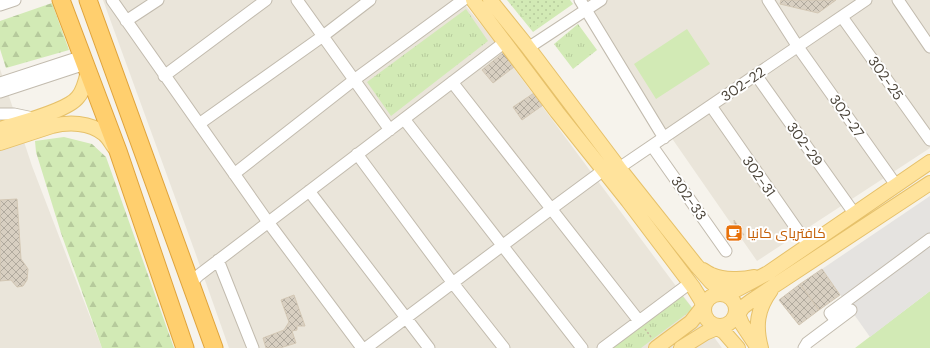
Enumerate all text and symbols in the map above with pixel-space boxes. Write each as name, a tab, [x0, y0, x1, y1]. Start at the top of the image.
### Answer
street label: 302-25	[864, 52, 908, 104]
street label: 302-22	[717, 63, 769, 105]
street label: 302-27	[826, 91, 868, 141]
street label: 302-29	[783, 118, 827, 170]
street label: 302-31	[739, 152, 779, 200]
street label: 302-33	[667, 172, 711, 224]
cafe icon: کافتریای کانیا	[724, 223, 744, 243]
place label: کافتریای کانیا	[747, 224, 826, 242]

